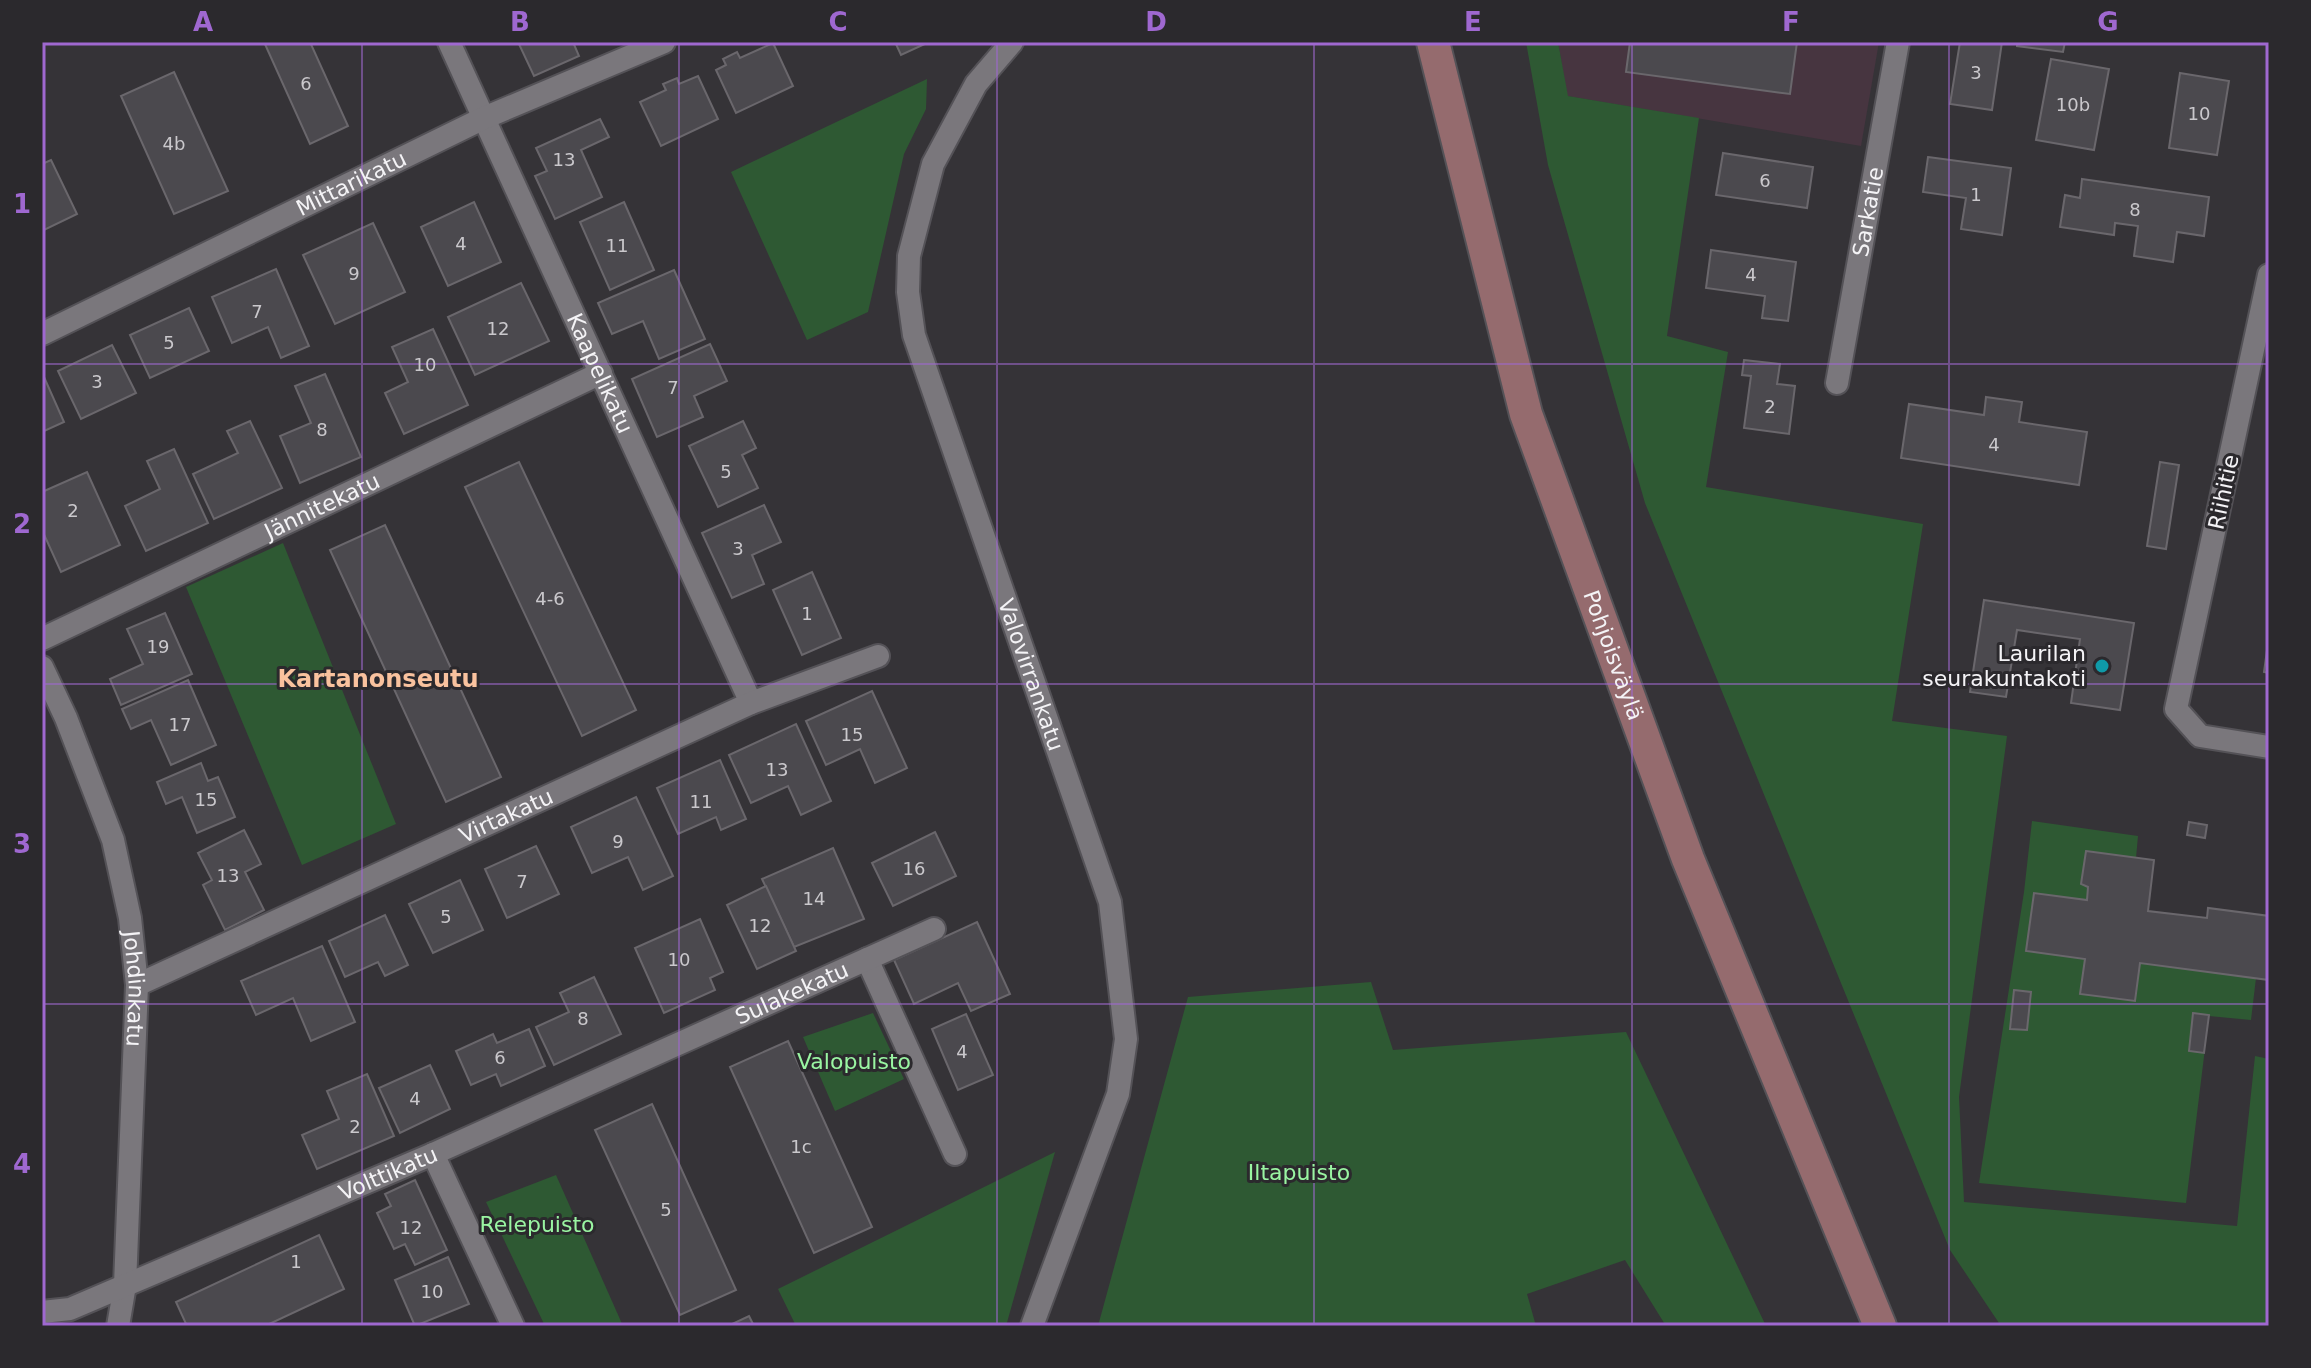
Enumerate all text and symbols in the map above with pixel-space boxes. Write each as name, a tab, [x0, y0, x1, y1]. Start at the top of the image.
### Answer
text: A	[193, 7, 213, 37]
text: B	[510, 7, 530, 37]
text: C	[828, 7, 848, 37]
text: D	[1145, 7, 1167, 37]
text: E	[1464, 7, 1482, 37]
text: F	[1782, 7, 1800, 37]
text: G	[2097, 7, 2119, 37]
house number: 3	[1970, 62, 1982, 83]
house number: 6	[300, 73, 312, 94]
house number: 10b	[2056, 94, 2090, 115]
house number: 10	[2188, 103, 2210, 124]
house number: 4b	[163, 133, 185, 154]
street label: Mittarikatu	[292, 146, 410, 221]
house number: 13	[553, 149, 575, 170]
street label: Sarkatie	[1848, 165, 1888, 259]
house number: 6	[1759, 170, 1771, 191]
house number: 1	[1970, 184, 1982, 205]
text: 1	[13, 189, 31, 219]
house number: 8	[2129, 199, 2141, 220]
house number: 4	[455, 233, 467, 254]
house number: 11	[606, 235, 628, 256]
house number: 9	[348, 263, 360, 284]
house number: 4	[1745, 264, 1757, 285]
house number: 7	[251, 301, 263, 322]
street label: Kaapelikatu	[562, 309, 638, 437]
house number: 12	[487, 318, 509, 339]
house number: 5	[163, 332, 175, 353]
house number: 10	[414, 354, 436, 375]
house number: 3	[91, 371, 103, 392]
house number: 7	[667, 377, 679, 398]
house number: 2	[1764, 396, 1776, 417]
house number: 8	[316, 419, 328, 440]
house number: 4	[1988, 434, 2000, 455]
street label: Riihitie	[2203, 452, 2244, 532]
house number: 5	[720, 461, 732, 482]
street label: Jännitekatu	[259, 468, 384, 545]
house number: 2	[67, 500, 79, 521]
text: 2	[13, 509, 31, 539]
house number: 3	[732, 538, 744, 559]
street label: Pohjoisväylä	[1578, 587, 1648, 724]
house number: 4-6	[535, 588, 565, 609]
street label: Valovirrankatu	[993, 595, 1069, 754]
house number: 1	[801, 603, 813, 624]
house number: 19	[147, 636, 169, 657]
place label: Laurilan seurakuntakoti	[1922, 641, 2086, 691]
marker: Laurilan seurakuntakoti	[2093, 657, 2111, 675]
district label: Kartanonseutu	[277, 665, 479, 693]
house number: 17	[169, 714, 191, 735]
house number: 15	[841, 724, 863, 745]
house number: 13	[766, 759, 788, 780]
street label: Virtakatu	[455, 784, 557, 848]
house number: 15	[195, 789, 217, 810]
house number: 11	[690, 791, 712, 812]
text: 3	[13, 829, 31, 859]
house number: 9	[612, 831, 624, 852]
house number: 16	[903, 858, 925, 879]
house number: 13	[217, 865, 239, 886]
house number: 7	[516, 871, 528, 892]
house number: 14	[803, 888, 825, 909]
house number: 5	[440, 906, 452, 927]
house number: 12	[749, 915, 771, 936]
street label: Johdinkatu	[118, 928, 149, 1047]
house number: 10	[668, 949, 690, 970]
street label: Sulakekatu	[731, 957, 852, 1030]
house number: 8	[577, 1008, 589, 1029]
house number: 4	[956, 1041, 968, 1062]
house number: 6	[494, 1047, 506, 1068]
park label: Valopuisto	[797, 1049, 911, 1074]
house number: 4	[409, 1088, 421, 1109]
house number: 2	[349, 1116, 361, 1137]
house number: 1c	[790, 1136, 812, 1157]
street label: Volttikatu	[335, 1142, 441, 1206]
text: 4	[13, 1149, 31, 1179]
park label: Iltapuisto	[1248, 1160, 1350, 1185]
house number: 5	[660, 1199, 672, 1220]
park label: Relepuisto	[479, 1212, 595, 1237]
house number: 12	[400, 1217, 422, 1238]
house number: 1	[290, 1251, 302, 1272]
house number: 10	[421, 1281, 443, 1302]

